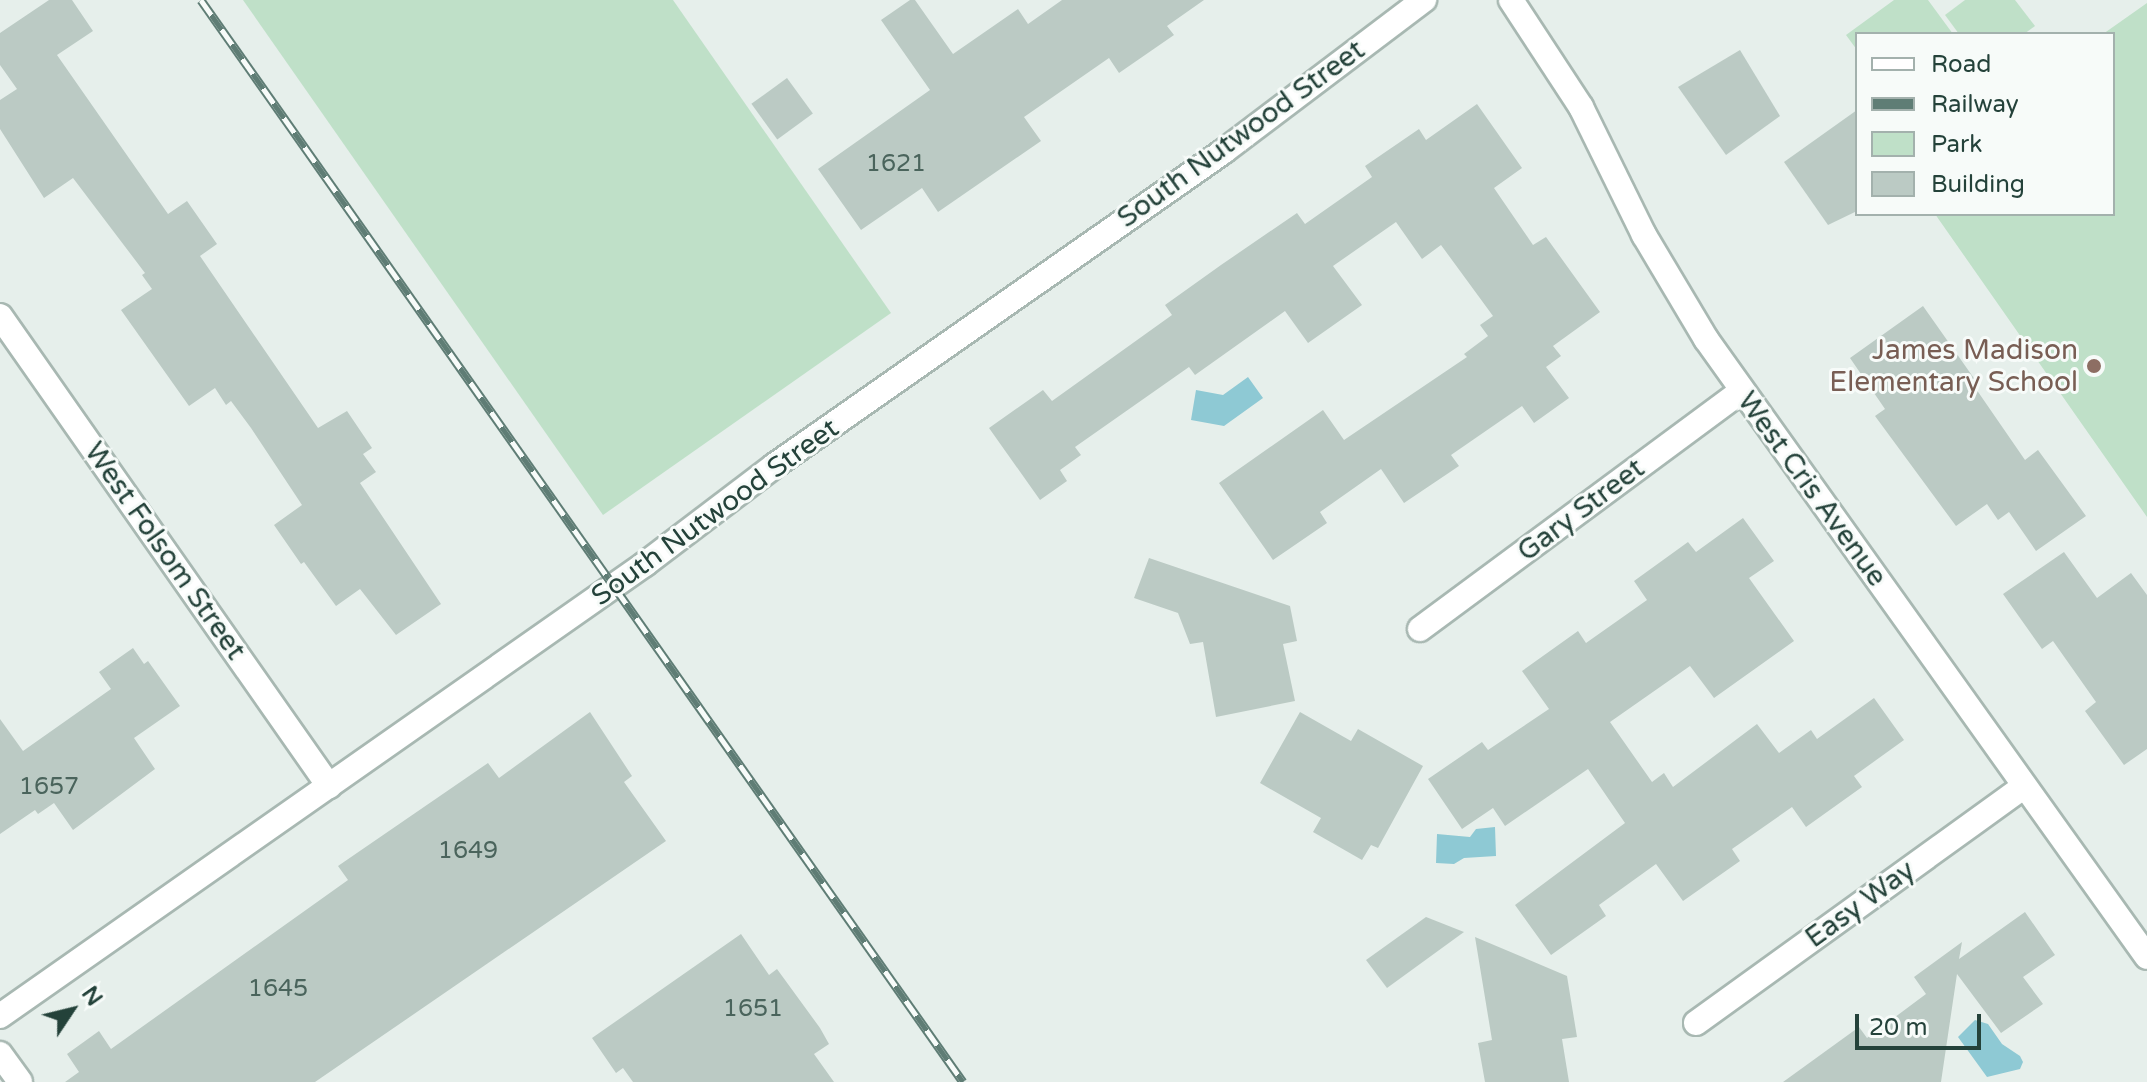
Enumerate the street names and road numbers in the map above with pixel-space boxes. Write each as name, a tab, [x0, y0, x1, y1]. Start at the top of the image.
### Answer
street label: South Nutwood Street	[1111, 33, 1371, 235]
street label: West Cris Avenue	[1730, 385, 1894, 593]
street label: South Nutwood Street	[585, 411, 845, 613]
street label: West Folsom Street	[77, 436, 253, 666]
street label: Gary Street	[1511, 451, 1651, 569]
street label: Easy Way	[1799, 853, 1921, 955]

